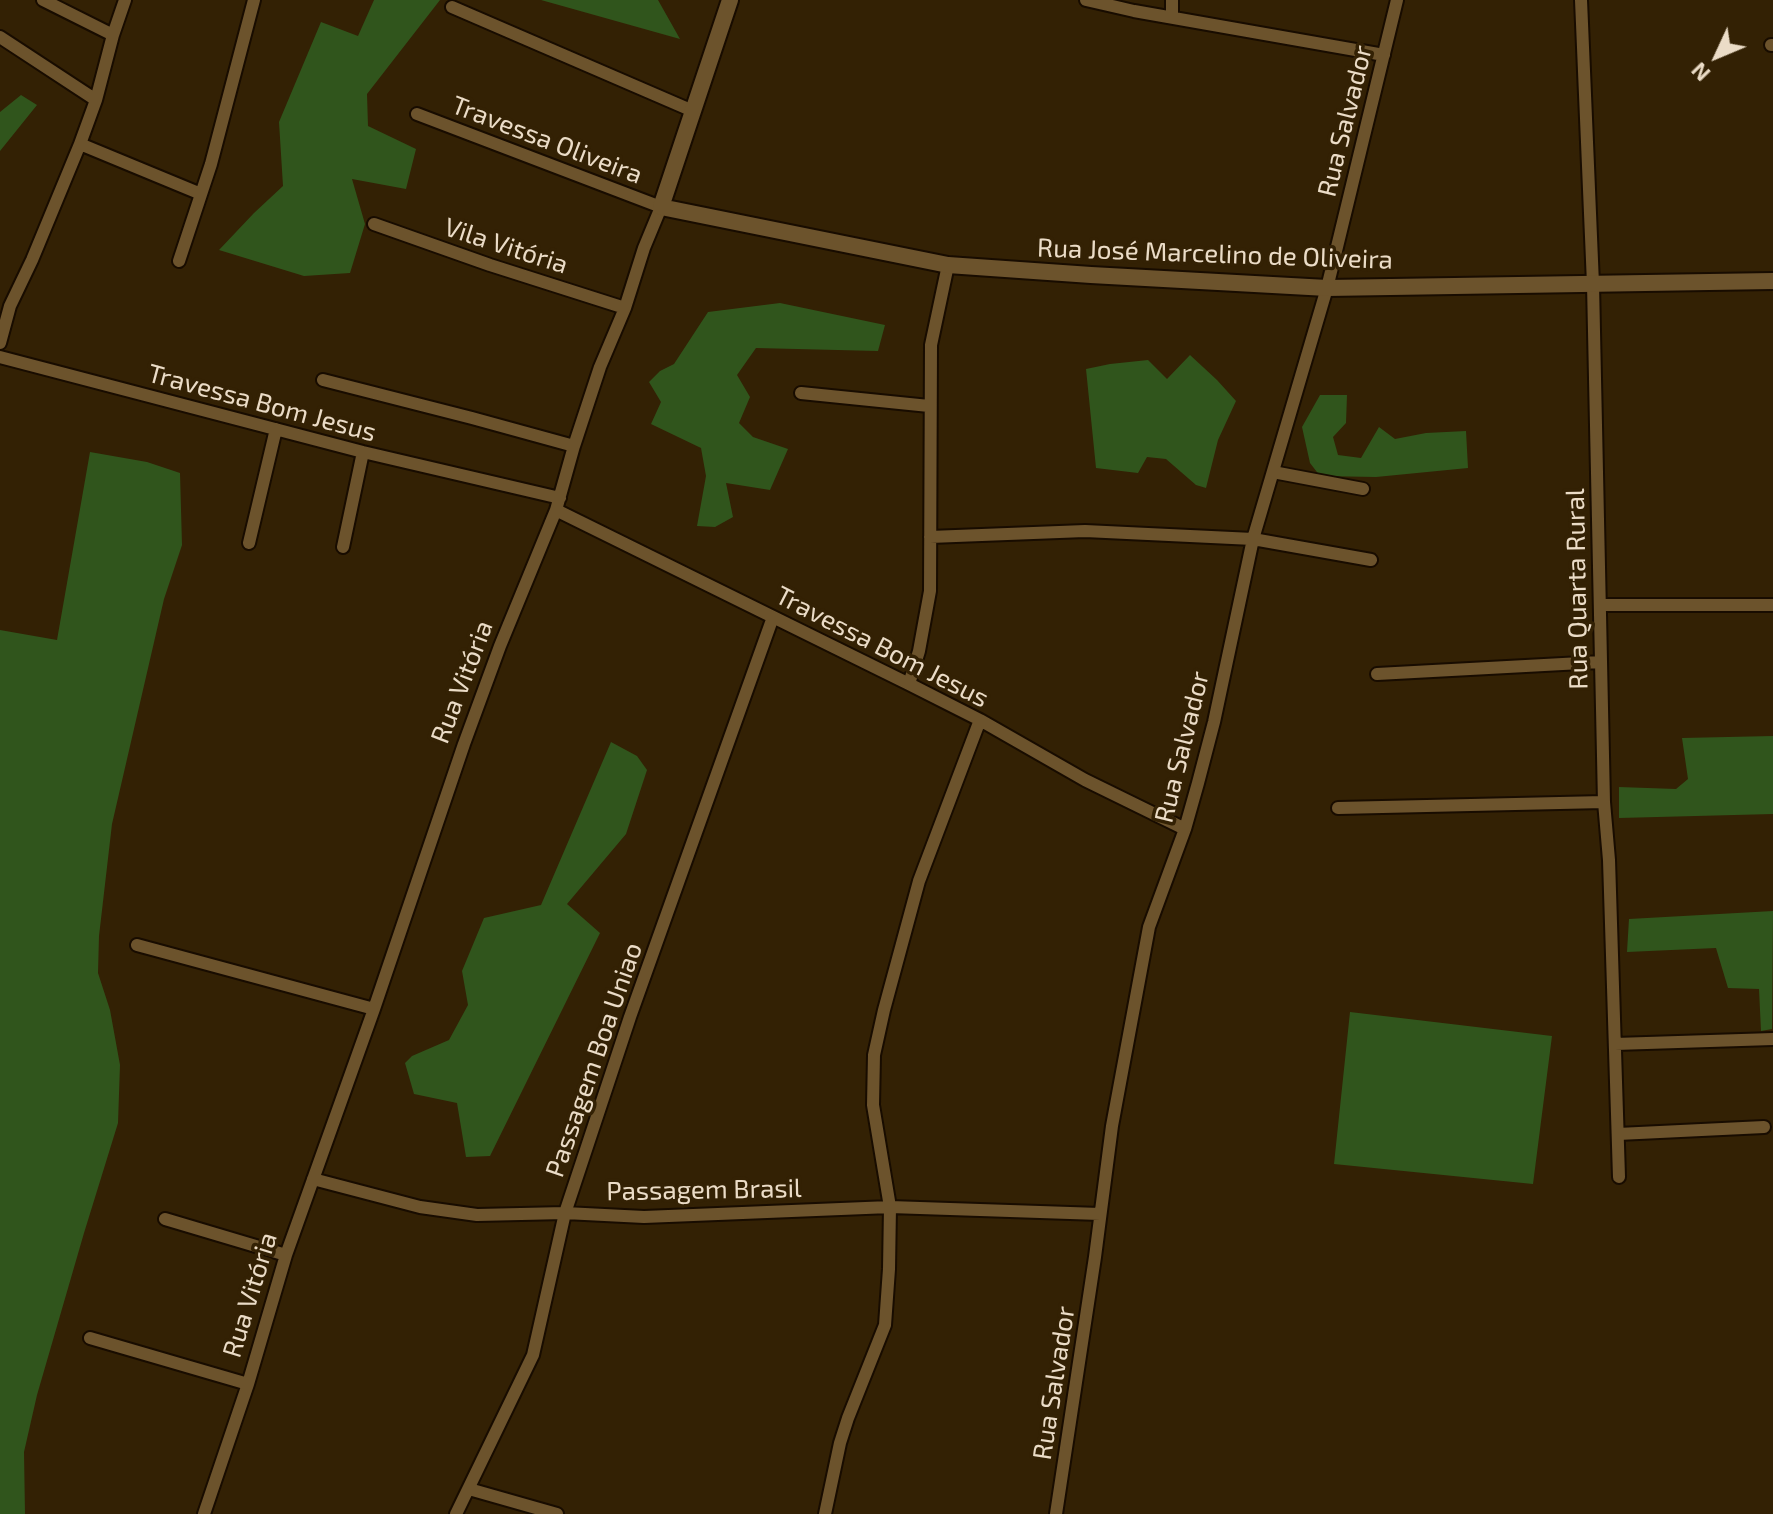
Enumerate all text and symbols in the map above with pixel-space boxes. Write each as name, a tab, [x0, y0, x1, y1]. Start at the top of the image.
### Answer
north arrow	[1677, 16, 1757, 96]
street label: Rua Salvador	[1311, 42, 1379, 200]
text: N	[1685, 58, 1715, 87]
street label: Travessa Oliveira	[447, 89, 647, 191]
street label: Vila Vitória	[440, 211, 572, 281]
street label: Rua José Marcelino de Oliveira	[1037, 232, 1393, 276]
street label: Travessa Bom Jesus	[144, 358, 380, 448]
street label: Rua Quarta Rural	[1560, 488, 1594, 690]
street label: Travessa Bom Jesus	[770, 580, 994, 714]
street label: Rua Vitória	[424, 616, 500, 748]
street label: Rua Salvador	[1148, 668, 1216, 826]
street label: Passagem Boa Uniao	[539, 939, 649, 1181]
street label: Passagem Brasil	[606, 1173, 802, 1207]
street label: Rua Vitória	[216, 1229, 284, 1361]
street label: Rua Salvador	[1026, 1304, 1082, 1462]

